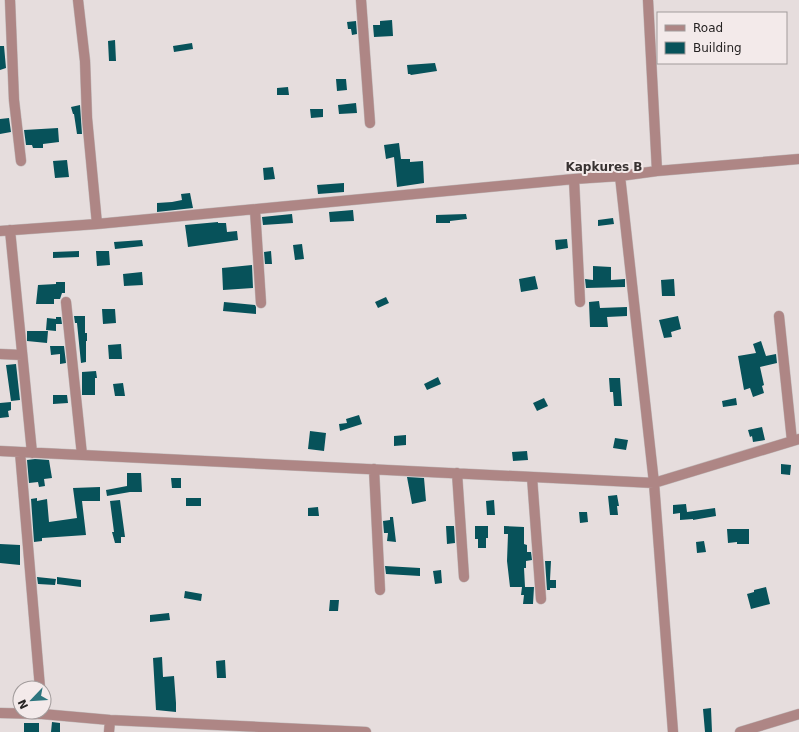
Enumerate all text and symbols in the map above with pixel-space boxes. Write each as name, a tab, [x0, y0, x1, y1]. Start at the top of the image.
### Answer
legend	[657, 12, 787, 64]
text: Road	[693, 21, 723, 35]
text: Building	[693, 41, 742, 55]
district label: Kapkures B	[565, 160, 643, 174]
north arrow	[12, 680, 52, 720]
text: N	[16, 697, 31, 711]

